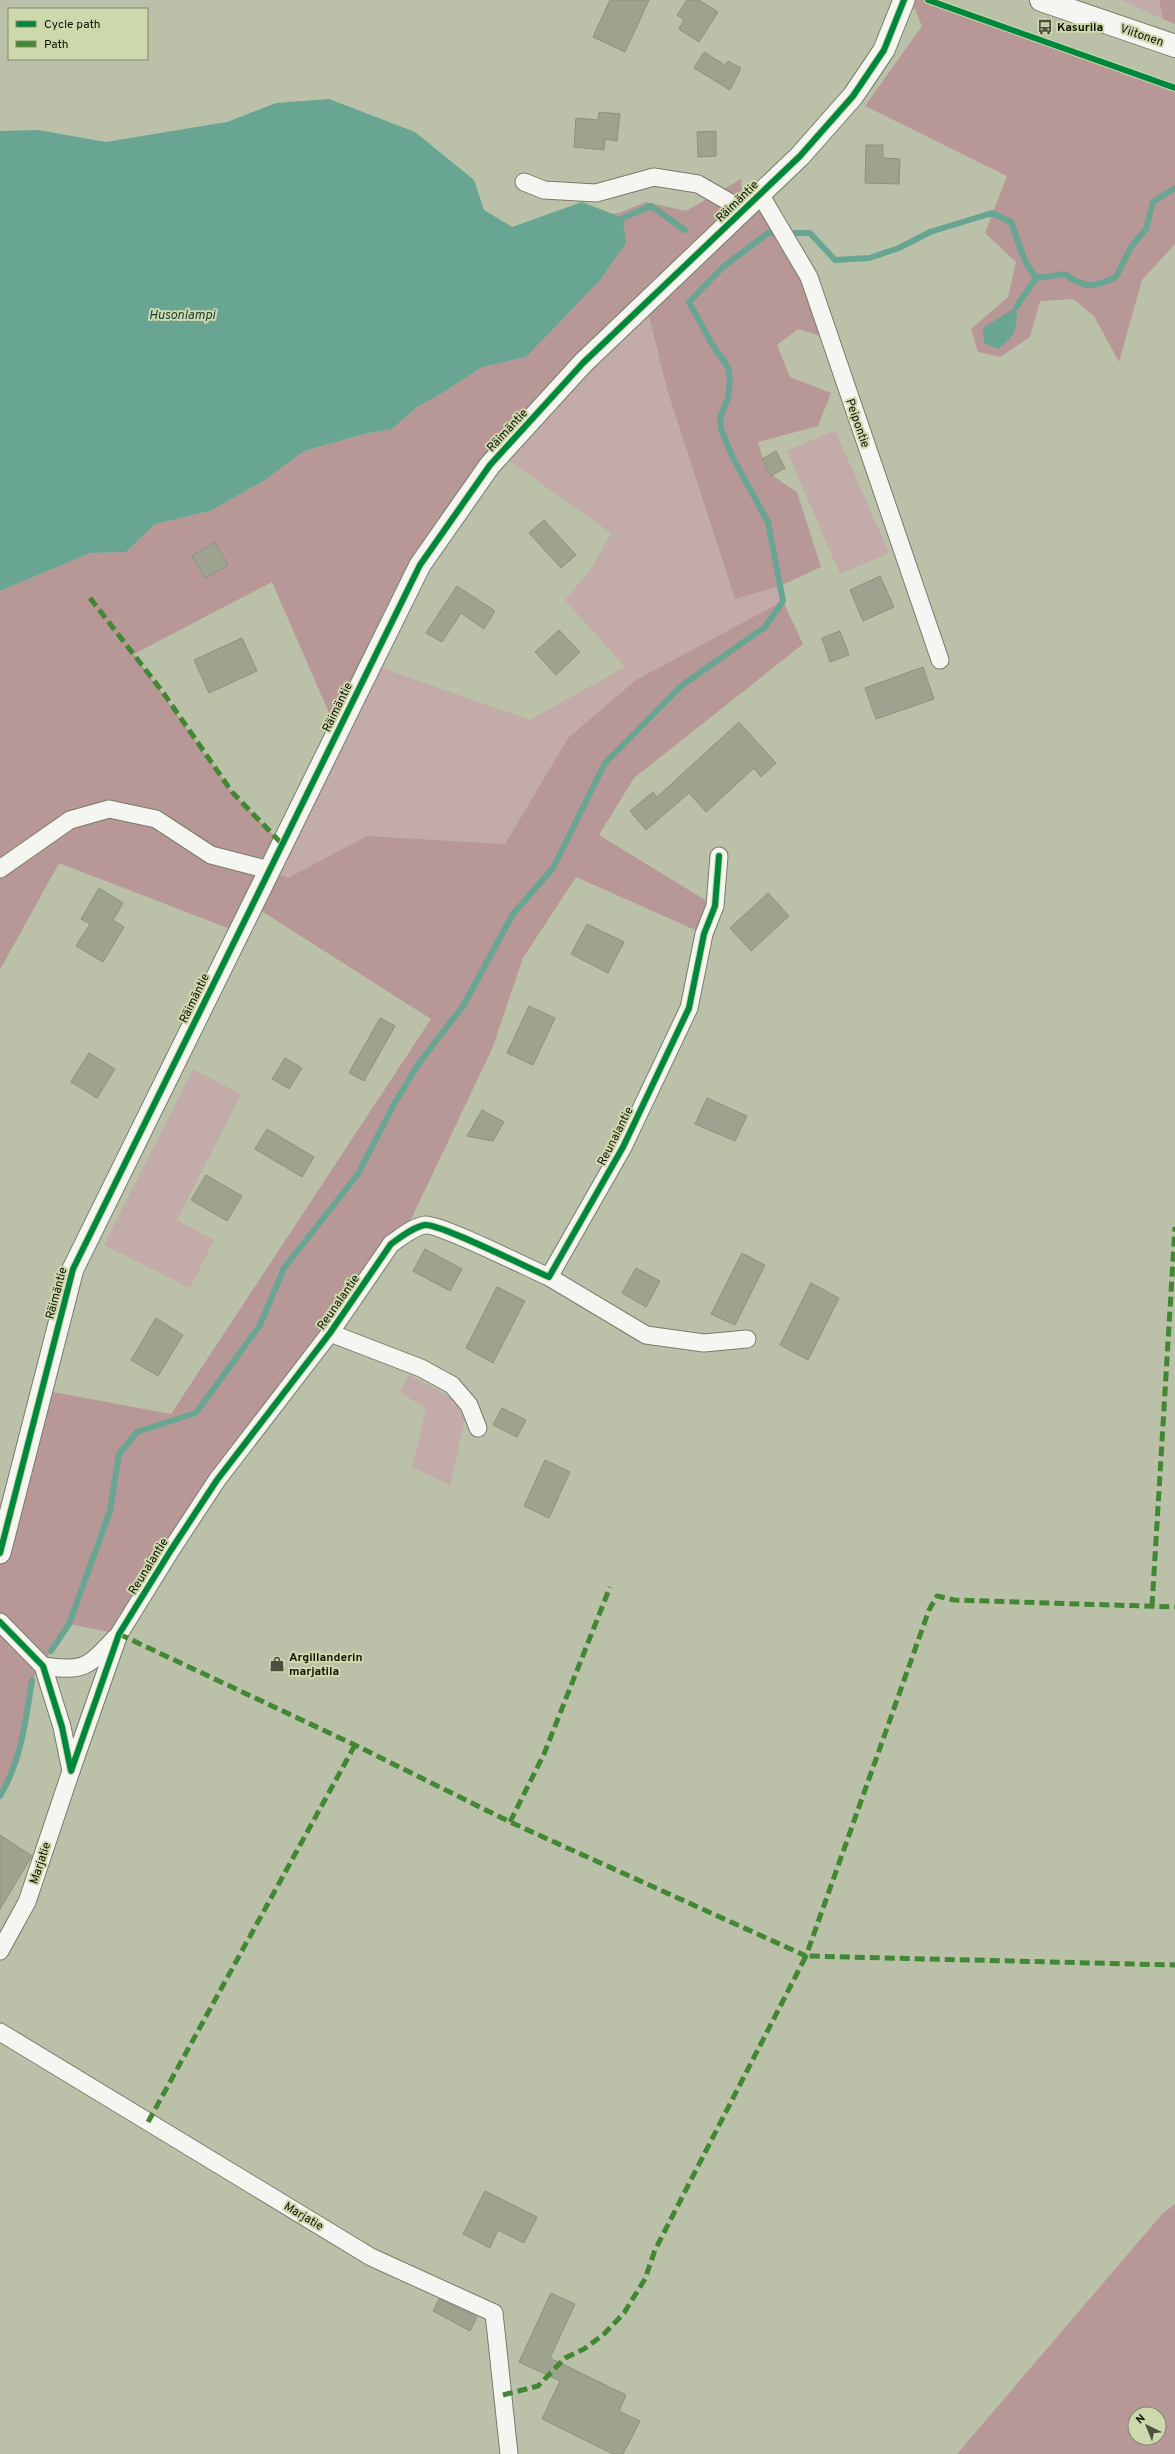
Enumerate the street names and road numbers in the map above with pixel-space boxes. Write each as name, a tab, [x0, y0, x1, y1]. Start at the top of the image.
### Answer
street label: Viitonen	[1118, 21, 1166, 51]
street label: Räimäntie	[713, 177, 762, 226]
street label: Peipontie	[841, 397, 873, 450]
street label: Räimäntie	[484, 406, 532, 456]
street label: Räimäntie	[319, 680, 357, 735]
street label: Räimäntie	[176, 971, 214, 1026]
street label: Reunalantie	[594, 1104, 638, 1169]
street label: Räimäntie	[42, 1265, 72, 1321]
street label: Reunalantie	[314, 1272, 364, 1333]
street label: Reunalantie	[125, 1535, 173, 1598]
street label: Marjatie	[27, 1840, 55, 1886]
street label: Marjatie	[281, 2199, 326, 2235]

